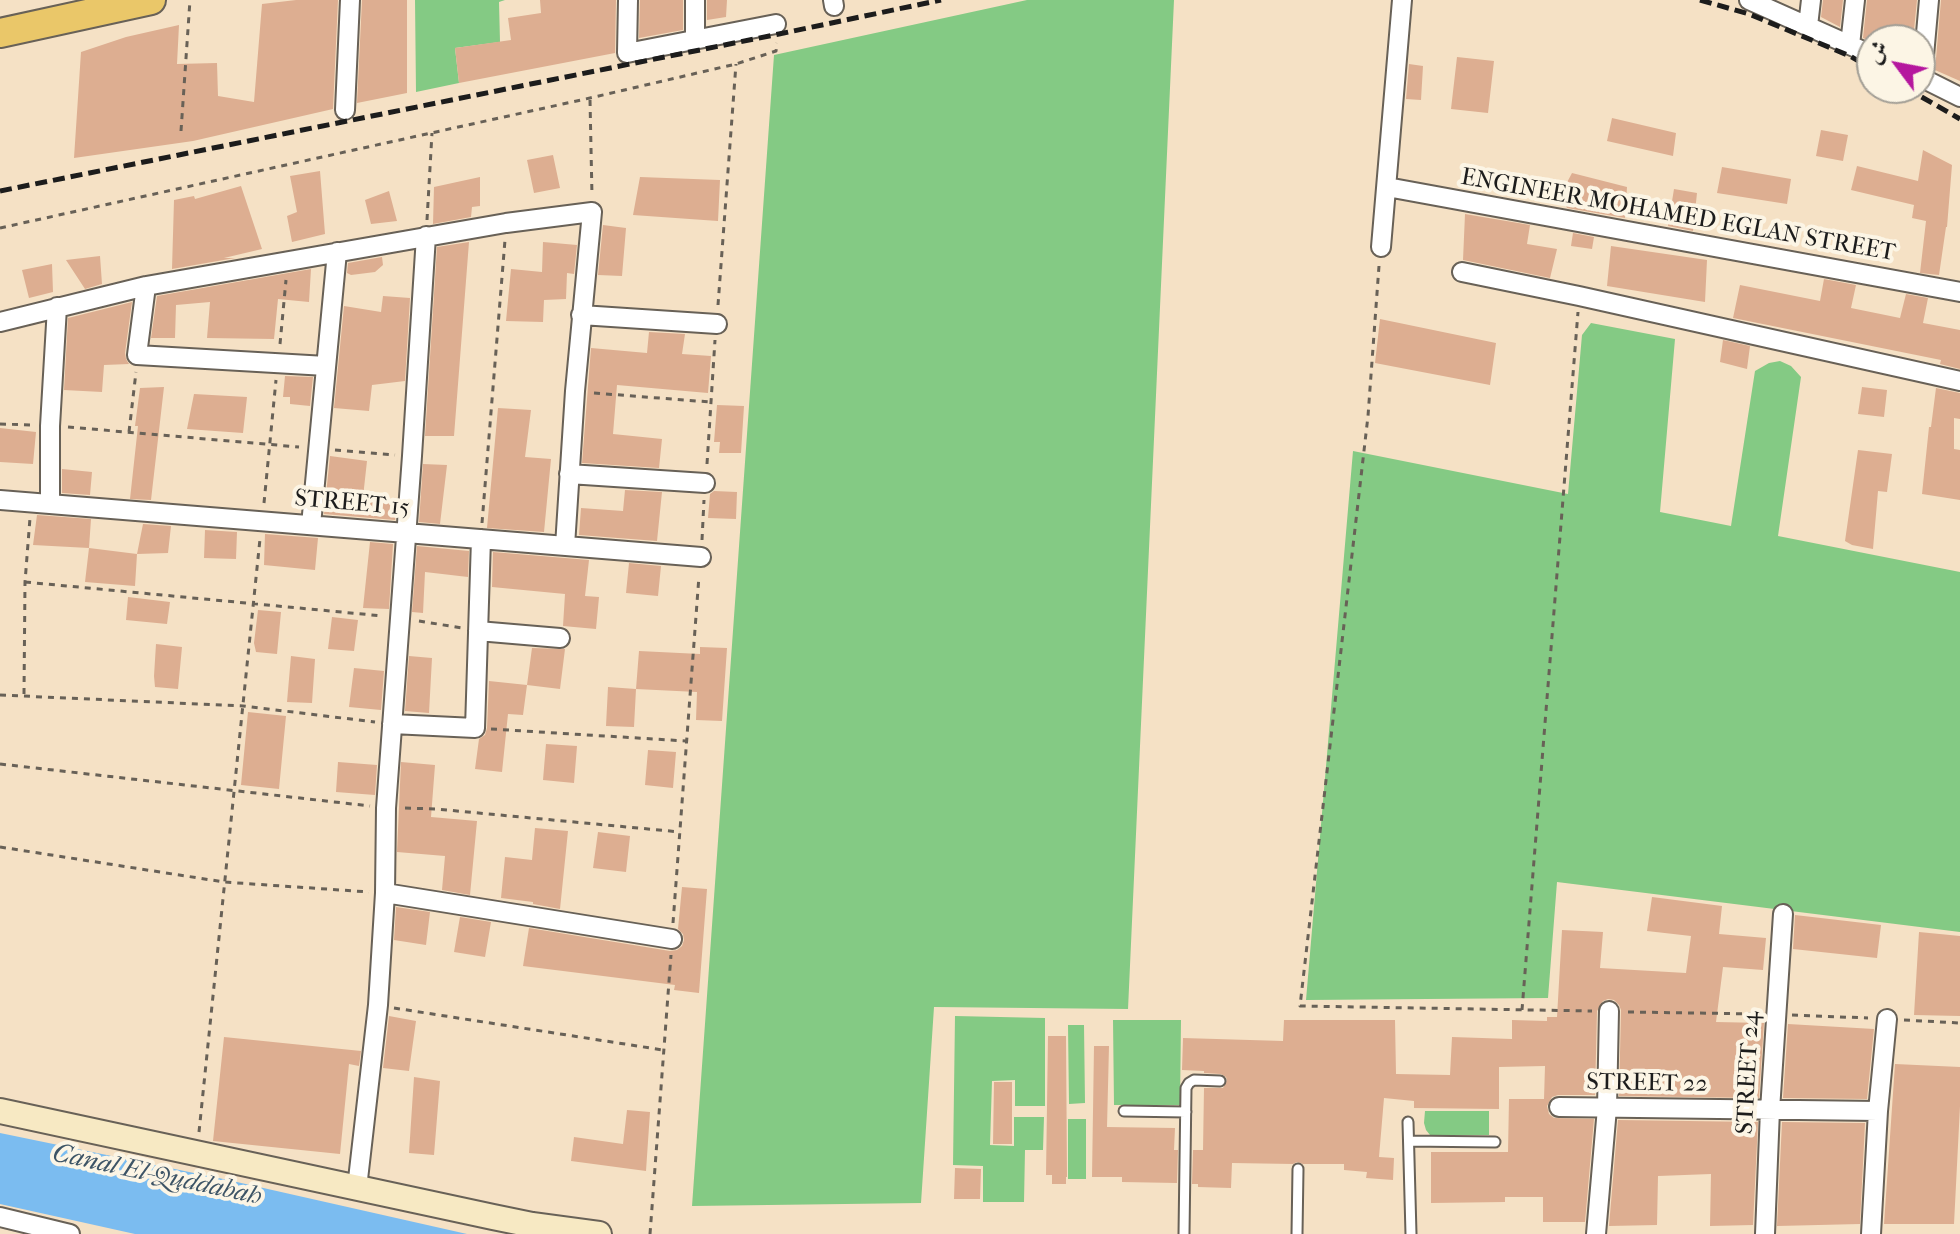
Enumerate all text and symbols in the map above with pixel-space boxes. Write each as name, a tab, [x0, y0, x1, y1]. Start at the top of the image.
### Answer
north arrow	[1856, 24, 1936, 104]
text: ش	[1861, 36, 1894, 68]
street label: ENGINEER MOHAMED EGLAN STREET	[1458, 164, 1898, 268]
street label: STREET 15	[293, 485, 411, 523]
street label: STREET 24	[1731, 1011, 1767, 1135]
street label: STREET 22	[1586, 1069, 1708, 1099]
water label: Canal El-Quddabah	[50, 1139, 264, 1213]

